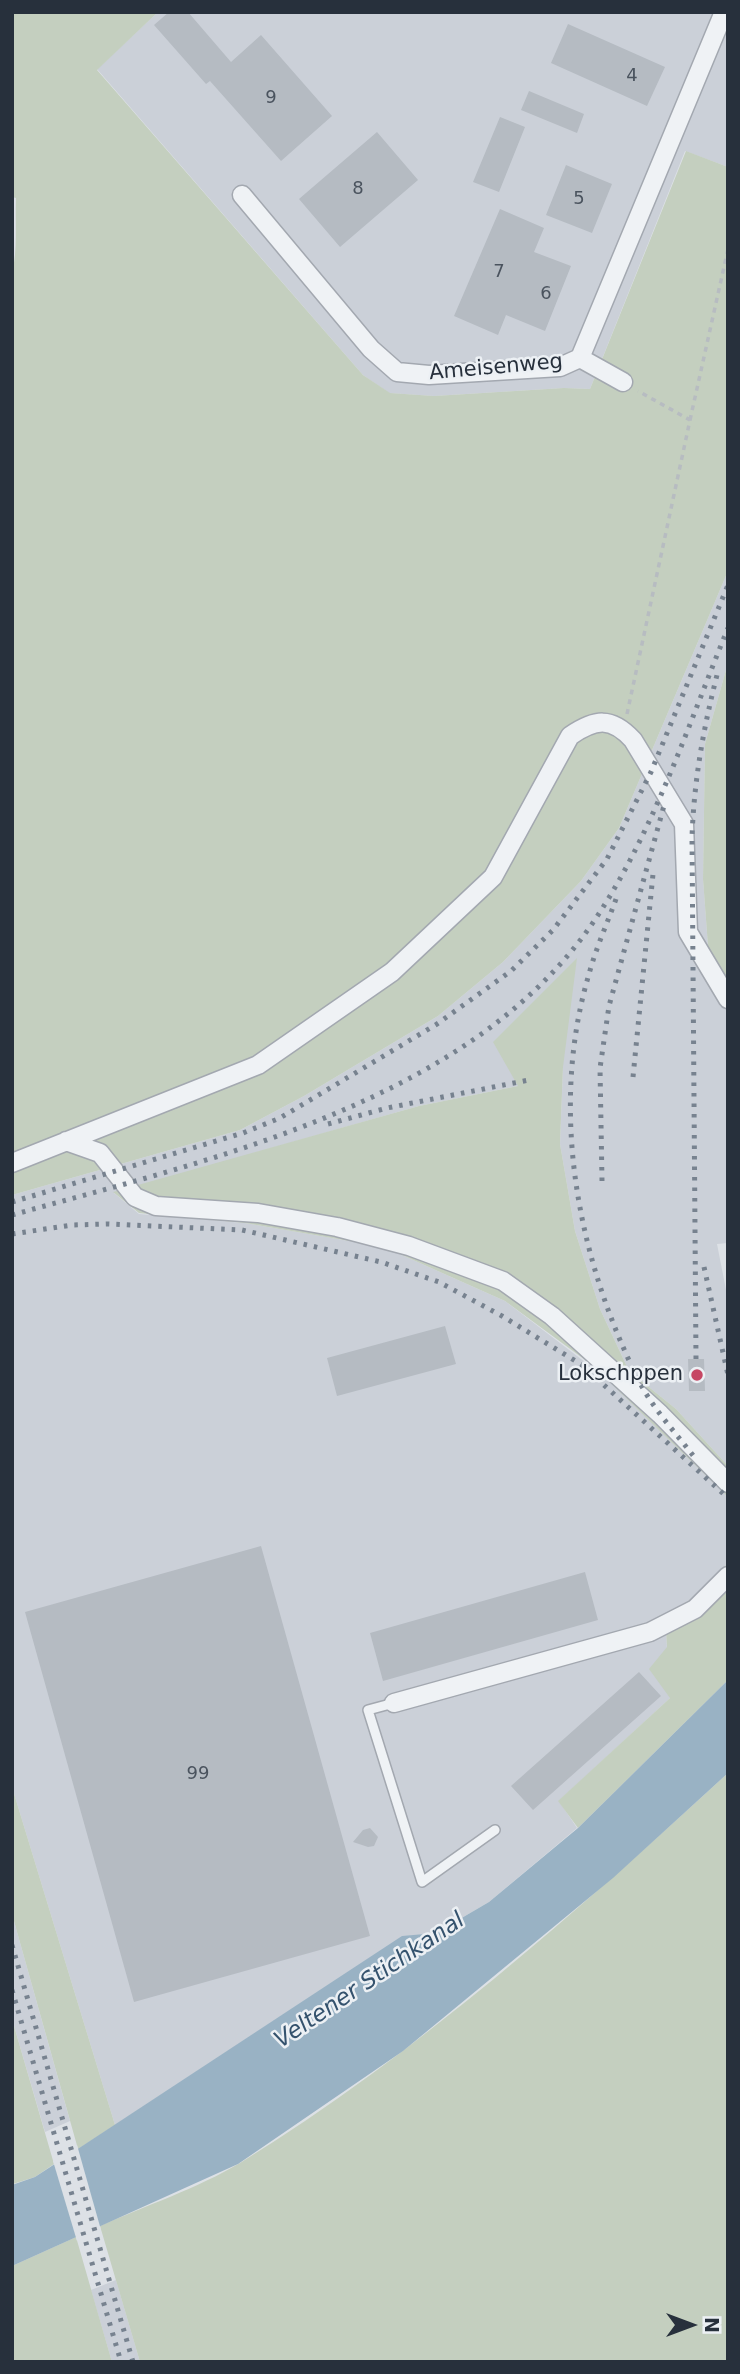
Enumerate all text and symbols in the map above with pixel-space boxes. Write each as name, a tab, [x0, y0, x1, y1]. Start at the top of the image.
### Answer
house number: 4	[626, 65, 638, 87]
house number: 9	[265, 87, 277, 109]
house number: 8	[352, 178, 364, 200]
house number: 5	[573, 188, 585, 210]
house number: 7	[493, 261, 505, 283]
house number: 6	[540, 283, 552, 305]
street label: Ameisenweg	[428, 350, 564, 386]
place label: Lokschppen	[558, 1362, 683, 1388]
marker: Lokschppen	[689, 1367, 705, 1383]
house number: 99	[187, 1763, 209, 1785]
water label: Veltener Stichkanal	[270, 1907, 470, 2055]
north arrow	[656, 2290, 726, 2360]
text: N	[701, 2317, 723, 2333]

